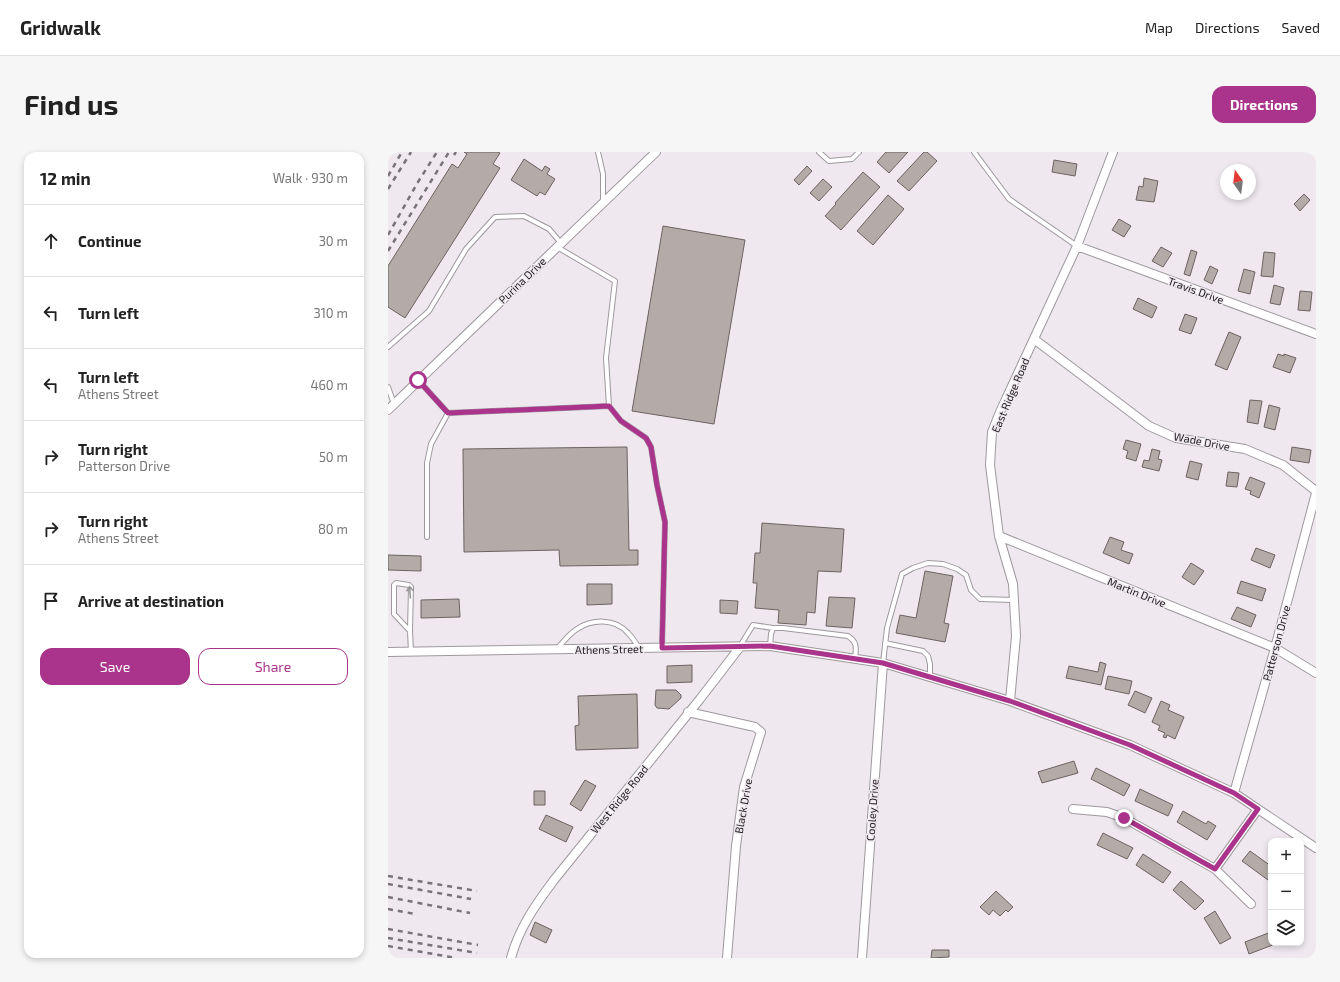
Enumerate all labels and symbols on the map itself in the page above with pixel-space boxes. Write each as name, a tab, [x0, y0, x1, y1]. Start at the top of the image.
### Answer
north arrow	[1220, 164, 1256, 200]
street label: Purina Drive	[496, 254, 548, 306]
street label: Travis Drive	[1166, 274, 1226, 306]
street label: East Ridge Road	[988, 356, 1032, 434]
route start	[409, 371, 427, 389]
street label: Wade Drive	[1173, 429, 1231, 453]
street label: Martin Drive	[1106, 574, 1168, 610]
one-way arrow	[407, 586, 414, 599]
street label: Patterson Drive	[1260, 604, 1292, 682]
street label: Athens Street	[575, 642, 643, 656]
street label: West Ridge Road	[588, 762, 650, 836]
street label: Black Drive	[732, 777, 754, 834]
street label: Cooley Drive	[863, 779, 881, 841]
route end	[1115, 809, 1133, 827]

